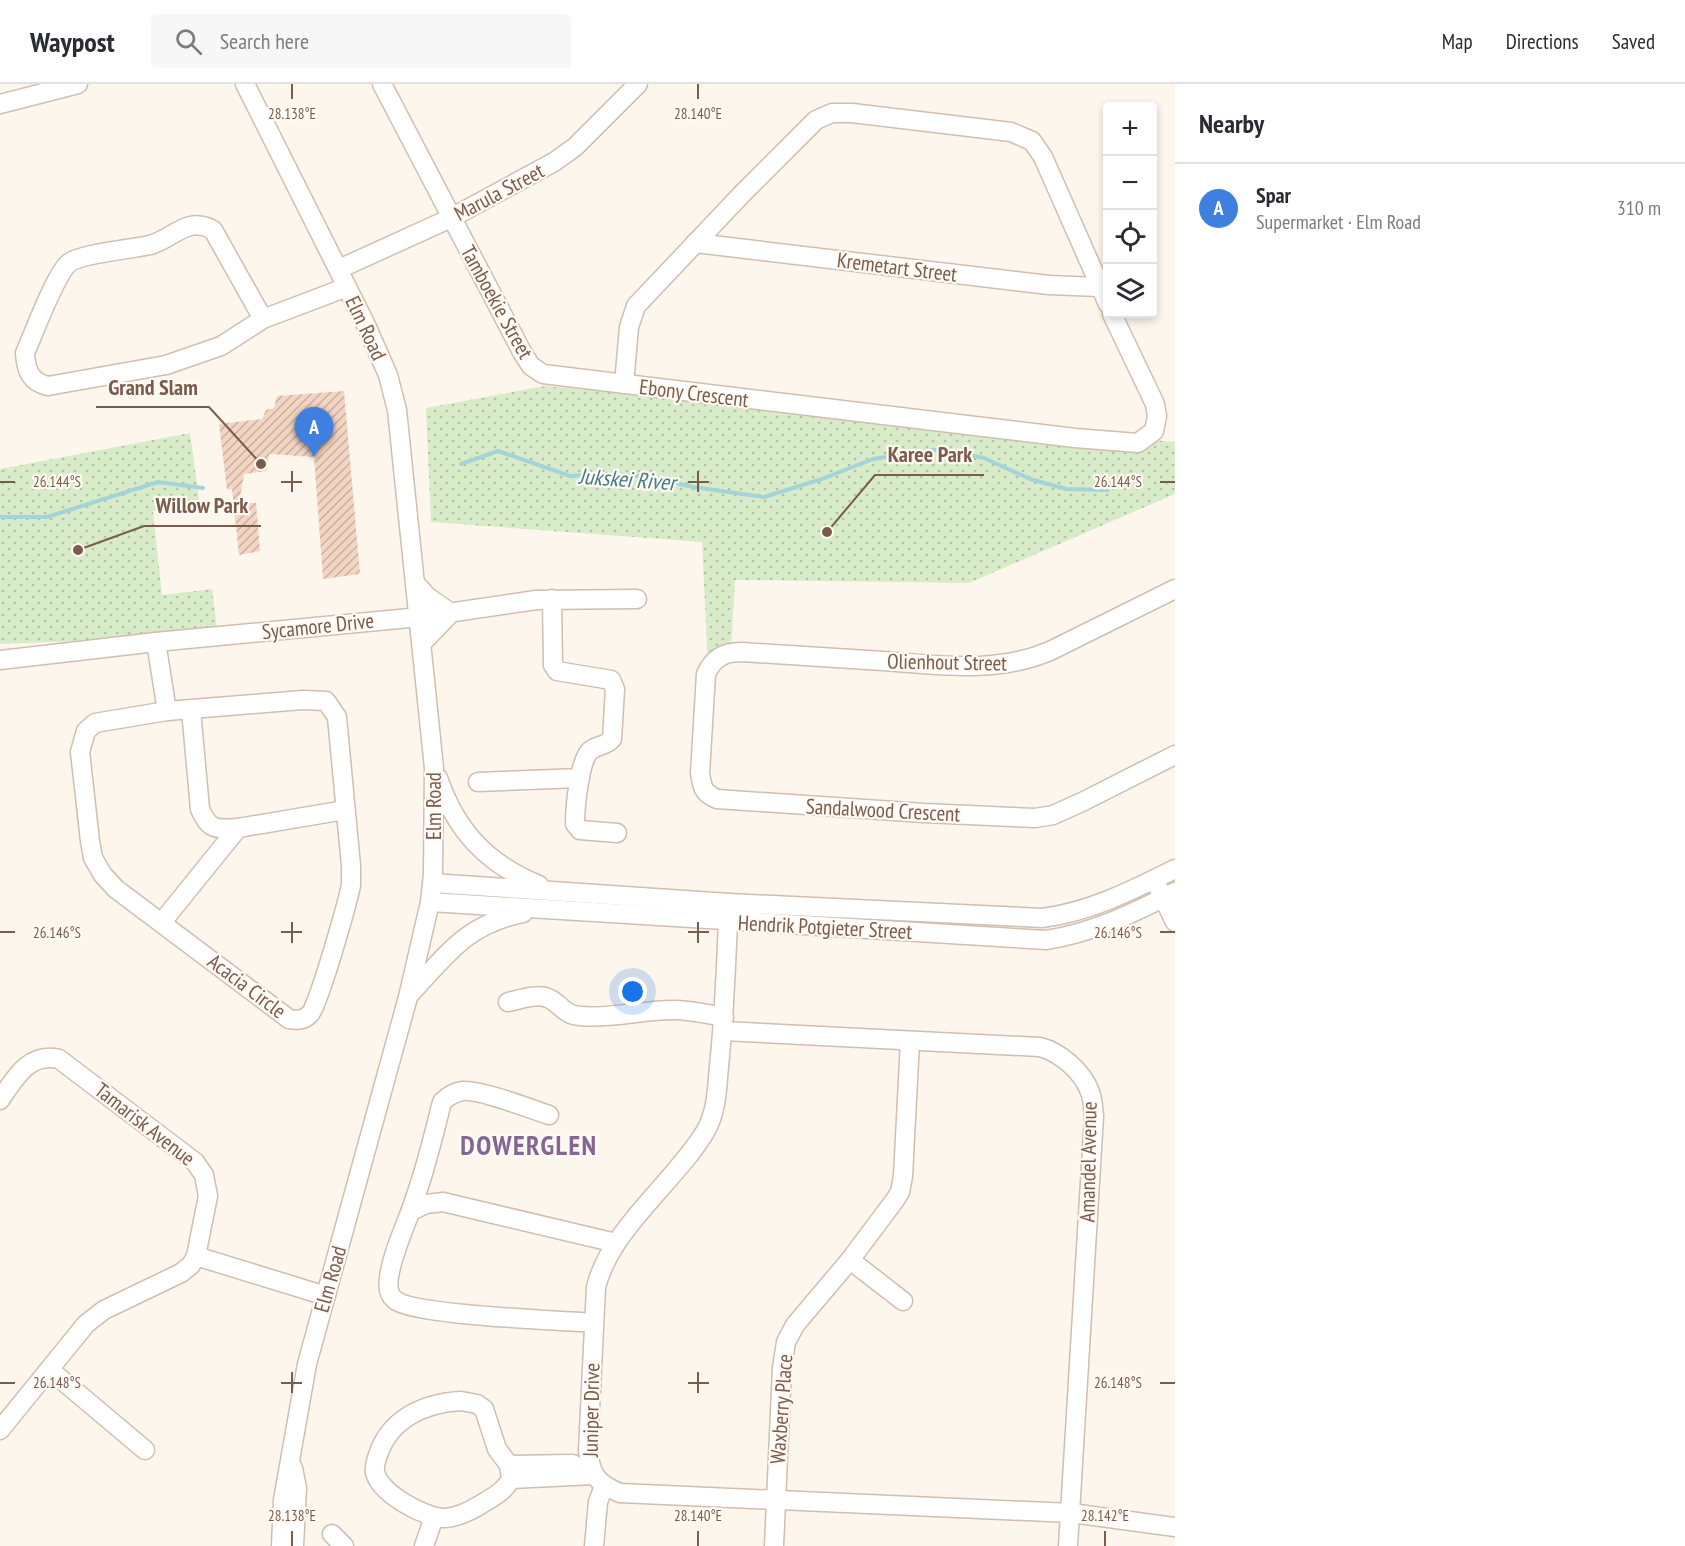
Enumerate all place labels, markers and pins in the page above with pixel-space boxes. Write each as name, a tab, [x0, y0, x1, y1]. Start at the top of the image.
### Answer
callout: Grand Slam	[96, 367, 209, 407]
pin: A	[294, 408, 334, 457]
callout: Karee Park	[875, 435, 984, 475]
callout: Willow Park	[144, 486, 261, 526]

